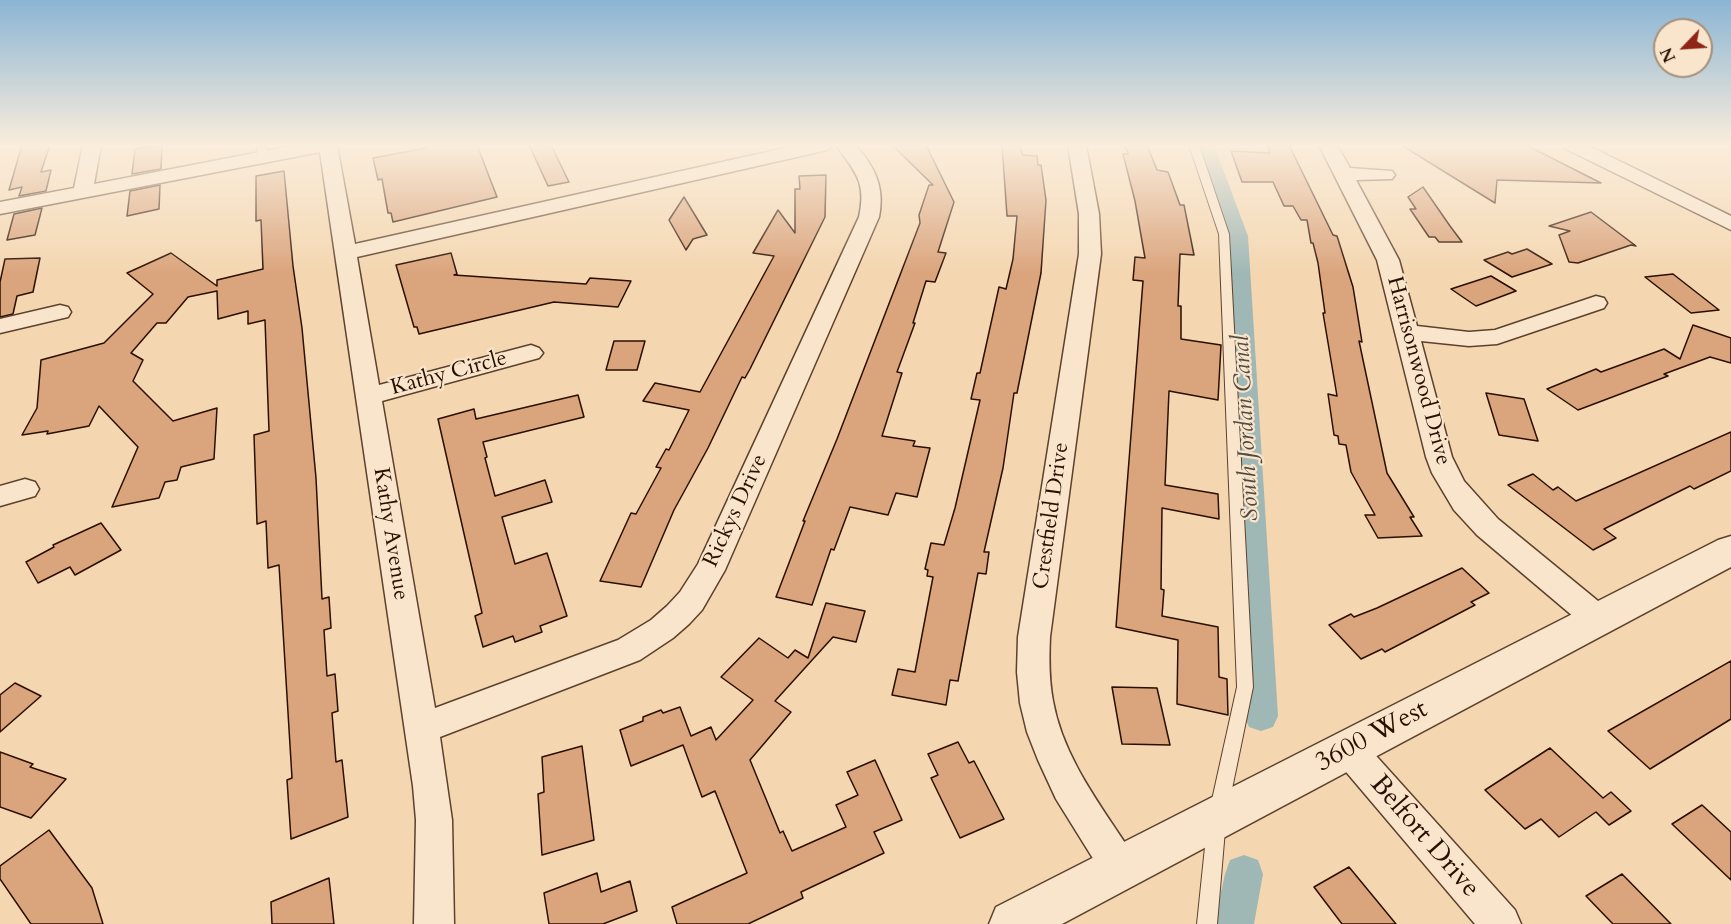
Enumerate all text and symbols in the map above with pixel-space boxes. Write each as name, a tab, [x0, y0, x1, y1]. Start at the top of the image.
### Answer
north arrow	[1653, 18, 1713, 78]
text: N	[1656, 44, 1681, 66]
street label: Harrisonwood Drive	[1380, 274, 1456, 468]
water label: South Jordan Canal	[1228, 334, 1266, 522]
street label: Kathy Circle	[388, 346, 510, 402]
street label: Crestfield Drive	[1029, 441, 1075, 591]
street label: Rickys Drive	[698, 450, 774, 572]
street label: Kathy Avenue	[366, 466, 414, 602]
street label: 3600 West	[1310, 694, 1434, 780]
street label: Belfort Drive	[1362, 769, 1486, 905]

